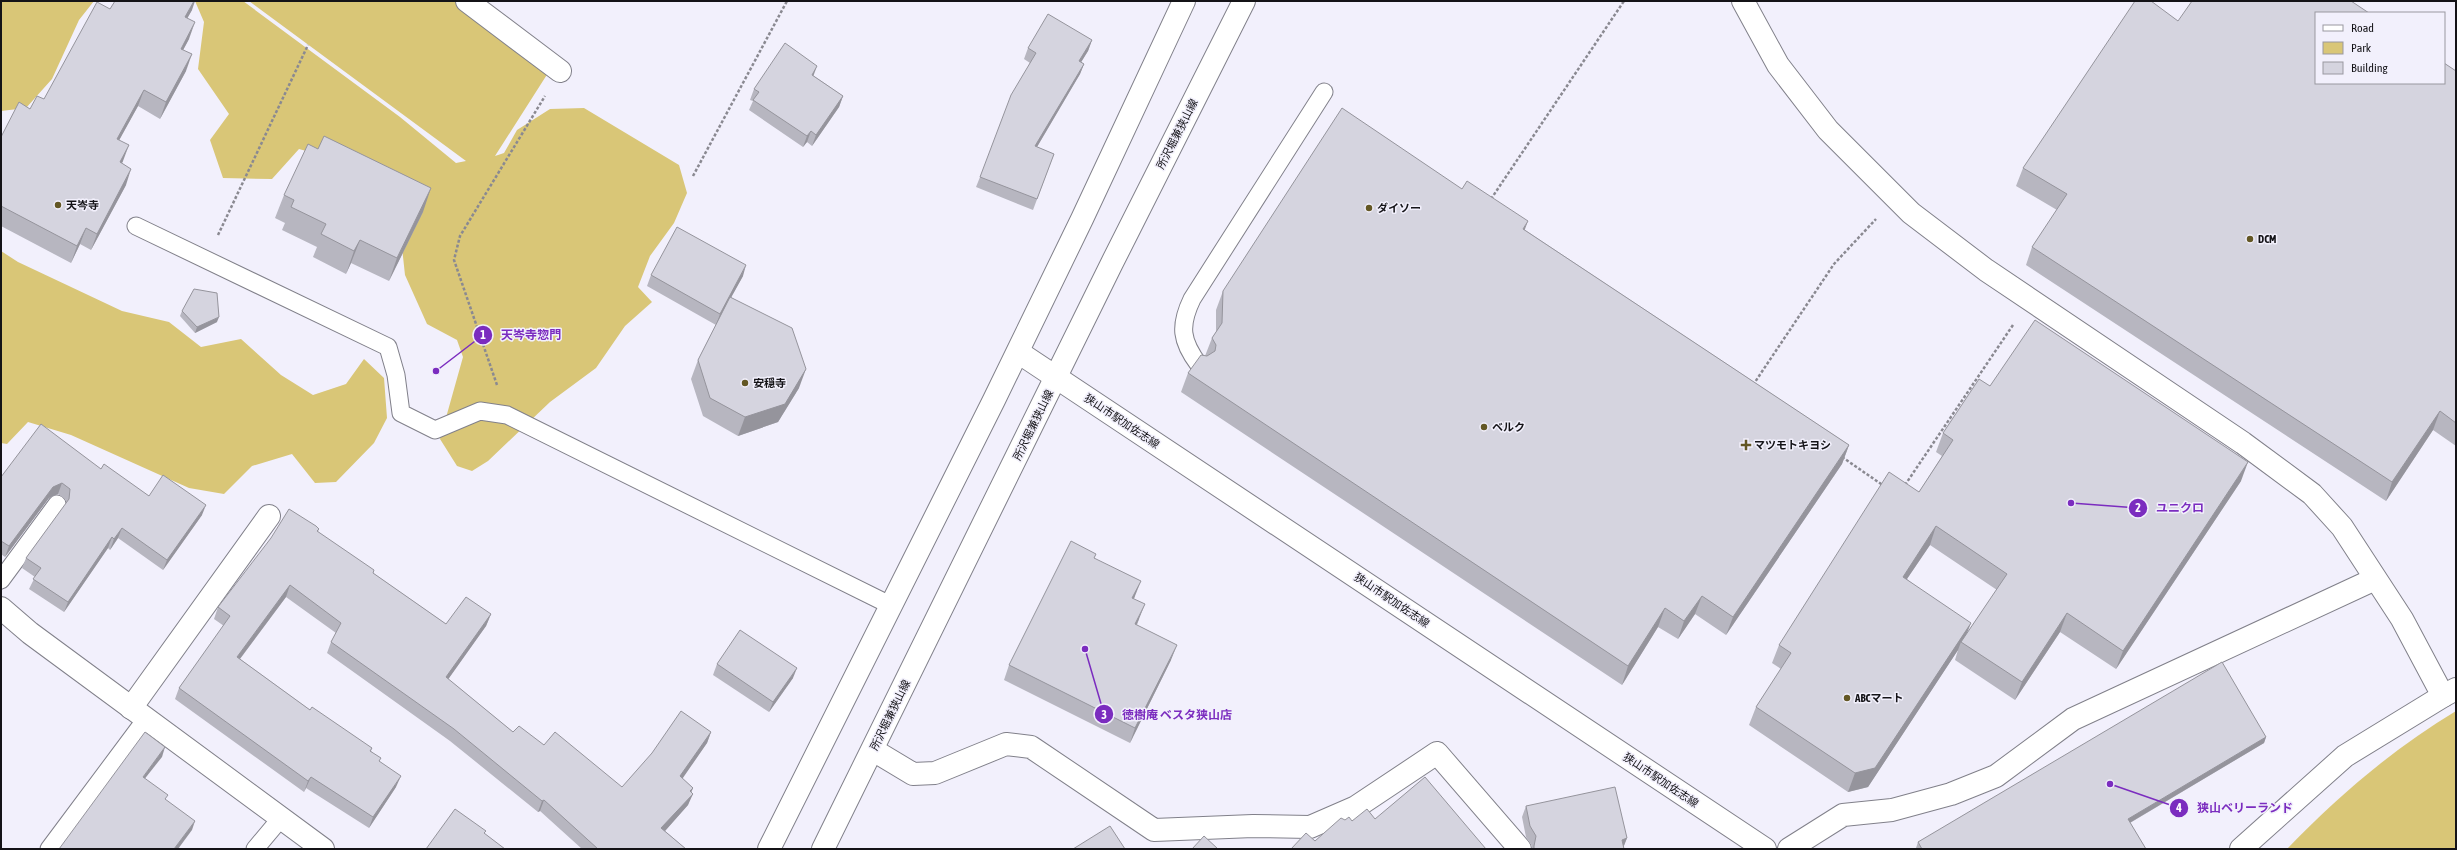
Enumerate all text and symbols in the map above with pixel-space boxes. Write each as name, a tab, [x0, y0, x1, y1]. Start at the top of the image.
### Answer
legend	[2315, 12, 2445, 84]
text: Road	[2351, 21, 2374, 35]
text: Park	[2351, 41, 2372, 55]
text: Building	[2351, 61, 2389, 75]
street label: 所沢堀兼狭山線	[1154, 97, 1200, 171]
place label: 天岑寺	[66, 199, 99, 211]
marker: 天岑寺	[53, 200, 63, 210]
place label: ダイソー	[1377, 202, 1421, 214]
marker: ダイソー	[1364, 203, 1374, 213]
place label: DCM	[2258, 233, 2276, 245]
marker: DCM	[2245, 234, 2255, 244]
callout: 天岑寺惣門	[473, 323, 569, 347]
text: 1	[480, 328, 486, 342]
text: 天岑寺惣門	[501, 328, 561, 342]
place label: 安穏寺	[753, 377, 786, 389]
marker: 安穏寺	[740, 378, 750, 388]
street label: 所沢堀兼狭山線	[1011, 388, 1055, 462]
street label: 狭山市駅加佐志線	[1082, 391, 1162, 451]
place label: ベルク	[1492, 421, 1525, 433]
marker: ベルク	[1479, 422, 1489, 432]
place label: マツモトキヨシ	[1754, 439, 1831, 451]
marker: マツモトキヨシ	[1741, 440, 1751, 450]
callout: ユニクロ	[2128, 496, 2212, 520]
text: 2	[2135, 501, 2141, 515]
text: ユニクロ	[2156, 501, 2204, 515]
street label: 狭山市駅加佐志線	[1352, 570, 1432, 630]
street label: 所沢堀兼狭山線	[868, 678, 912, 752]
place label: ABCマート	[1854, 692, 1904, 704]
marker: ABCマート	[1842, 693, 1852, 703]
callout: 徳樹庵 ベスタ狭山店	[1094, 702, 1240, 726]
text: 3	[1101, 708, 1107, 722]
text: 徳樹庵 ベスタ狭山店	[1122, 708, 1232, 722]
street label: 狭山市駅加佐志線	[1621, 750, 1701, 810]
callout: 狭山ベリーランド	[2169, 796, 2301, 820]
text: 4	[2175, 801, 2182, 815]
text: 狭山ベリーランド	[2197, 801, 2293, 815]

